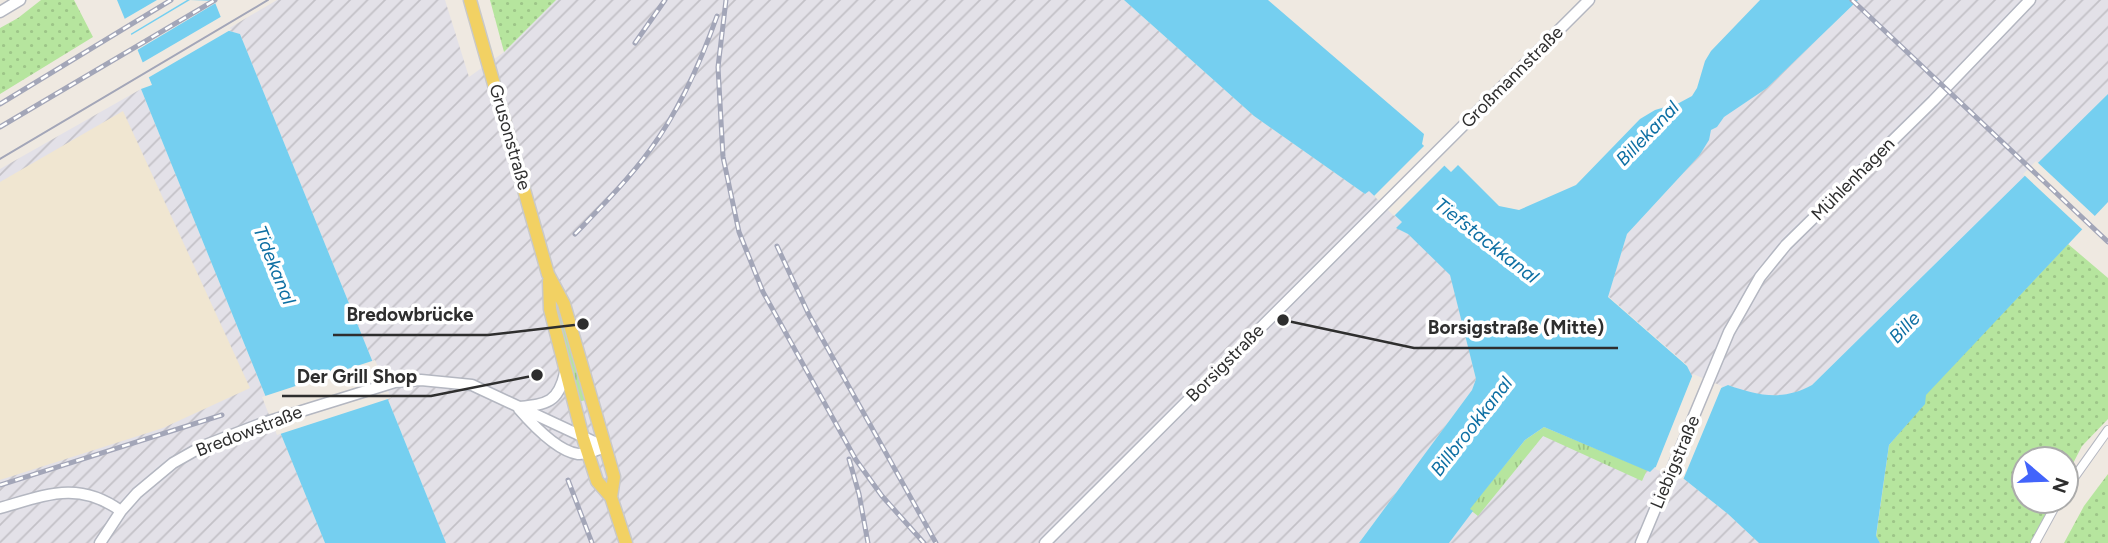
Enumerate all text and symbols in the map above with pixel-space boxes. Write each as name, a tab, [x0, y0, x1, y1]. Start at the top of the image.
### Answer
street label: Großmannstraße	[1456, 21, 1568, 133]
street label: Grusonstraße	[484, 82, 536, 193]
water label: Billekanal	[1611, 96, 1684, 170]
street label: Mühlenhagen	[1807, 133, 1899, 225]
water label: Tiefstackkanal	[1430, 193, 1544, 289]
water label: Tidekanal	[248, 223, 301, 309]
callout: Bredowbrücke	[333, 295, 488, 335]
text: Bredowbrücke	[346, 303, 474, 326]
water label: Bille	[1884, 306, 1925, 348]
callout: Borsigstraße (Mitte)	[1414, 308, 1618, 348]
text: Borsigstraße (Mitte)	[1428, 316, 1604, 339]
street label: Borsigstraße	[1181, 319, 1269, 407]
callout: Der Grill Shop	[282, 356, 431, 396]
text: Der Grill Shop	[297, 365, 417, 388]
water label: Billbrookkanal	[1426, 372, 1518, 480]
street label: Bredowstraße	[193, 401, 305, 461]
street label: Liebigstraße	[1646, 412, 1705, 512]
north arrow	[2010, 445, 2080, 515]
text: N	[2047, 475, 2074, 496]

